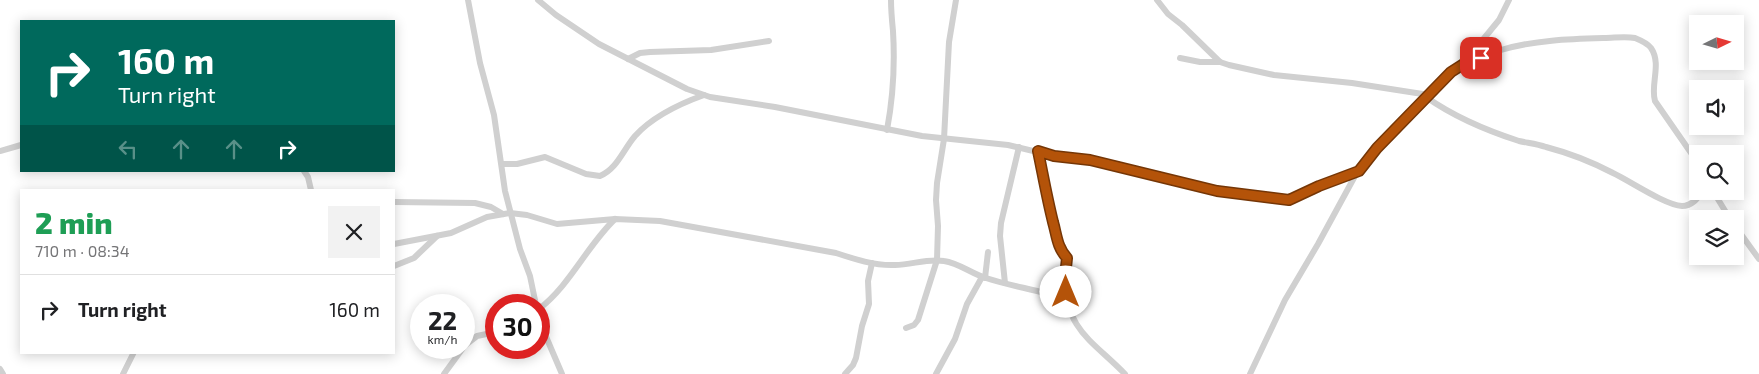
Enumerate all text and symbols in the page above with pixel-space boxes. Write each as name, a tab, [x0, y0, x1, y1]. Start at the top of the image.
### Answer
north arrow	[1689, 15, 1744, 70]
map controls	[1689, 15, 1744, 265]
pin	[1460, 37, 1502, 79]
text: 160 m	[118, 39, 214, 81]
icon: right	[35, 40, 100, 105]
icon: arrive	[1467, 44, 1495, 72]
button: sound	[1689, 80, 1744, 135]
text: Turn right	[118, 81, 216, 107]
icon: left	[114, 135, 142, 163]
icon: ahead	[167, 135, 195, 163]
icon: ahead	[220, 135, 248, 163]
icon: right	[273, 135, 301, 163]
button: search	[1689, 145, 1744, 200]
text: 2 min	[35, 204, 113, 240]
button: close	[328, 206, 380, 258]
button: layers	[1689, 210, 1744, 265]
text: 710 m · 08:34	[35, 241, 130, 260]
position arrow	[1039, 265, 1091, 317]
speed limit sign: 30	[485, 294, 550, 359]
icon: right	[35, 296, 63, 324]
text: Turn right	[78, 298, 166, 321]
text: 160 m	[329, 298, 380, 321]
text: 22	[428, 305, 457, 335]
text: km/h	[428, 332, 457, 346]

